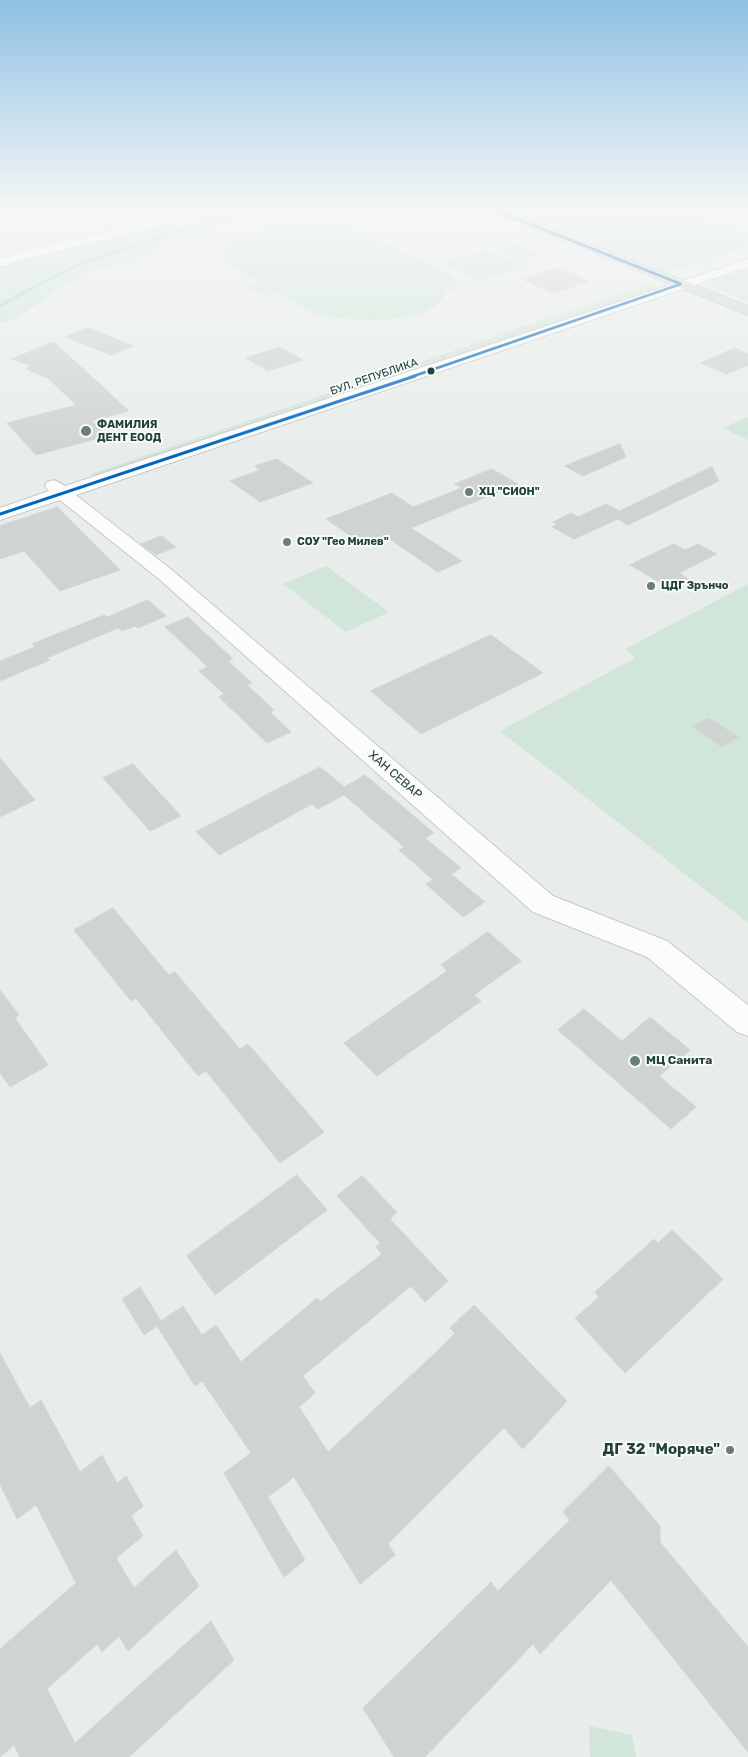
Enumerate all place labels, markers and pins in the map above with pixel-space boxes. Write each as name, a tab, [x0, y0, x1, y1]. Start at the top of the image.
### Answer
unlabelled marker	[426, 366, 436, 376]
place label: ФАМИЛИЯ ДЕНТ ЕООД	[97, 418, 161, 444]
marker: ФАМИЛИЯ ДЕНТ ЕООД	[79, 424, 93, 438]
place label: ХЦ "СИОН"	[479, 485, 540, 499]
marker: ХЦ "СИОН"	[463, 486, 475, 498]
place label: СОУ "Гео Милев"	[297, 535, 389, 549]
marker: СОУ "Гео Милев"	[281, 536, 293, 548]
place label: ЦДГ Зрънчо	[661, 579, 729, 593]
marker: ЦДГ Зрънчо	[645, 580, 657, 592]
marker: МЦ Санита	[628, 1054, 642, 1068]
place label: МЦ Санита	[646, 1054, 712, 1068]
place label: ДГ 32 "Моряче"	[602, 1441, 720, 1459]
marker: ДГ 32 "Моряче"	[724, 1444, 736, 1456]

